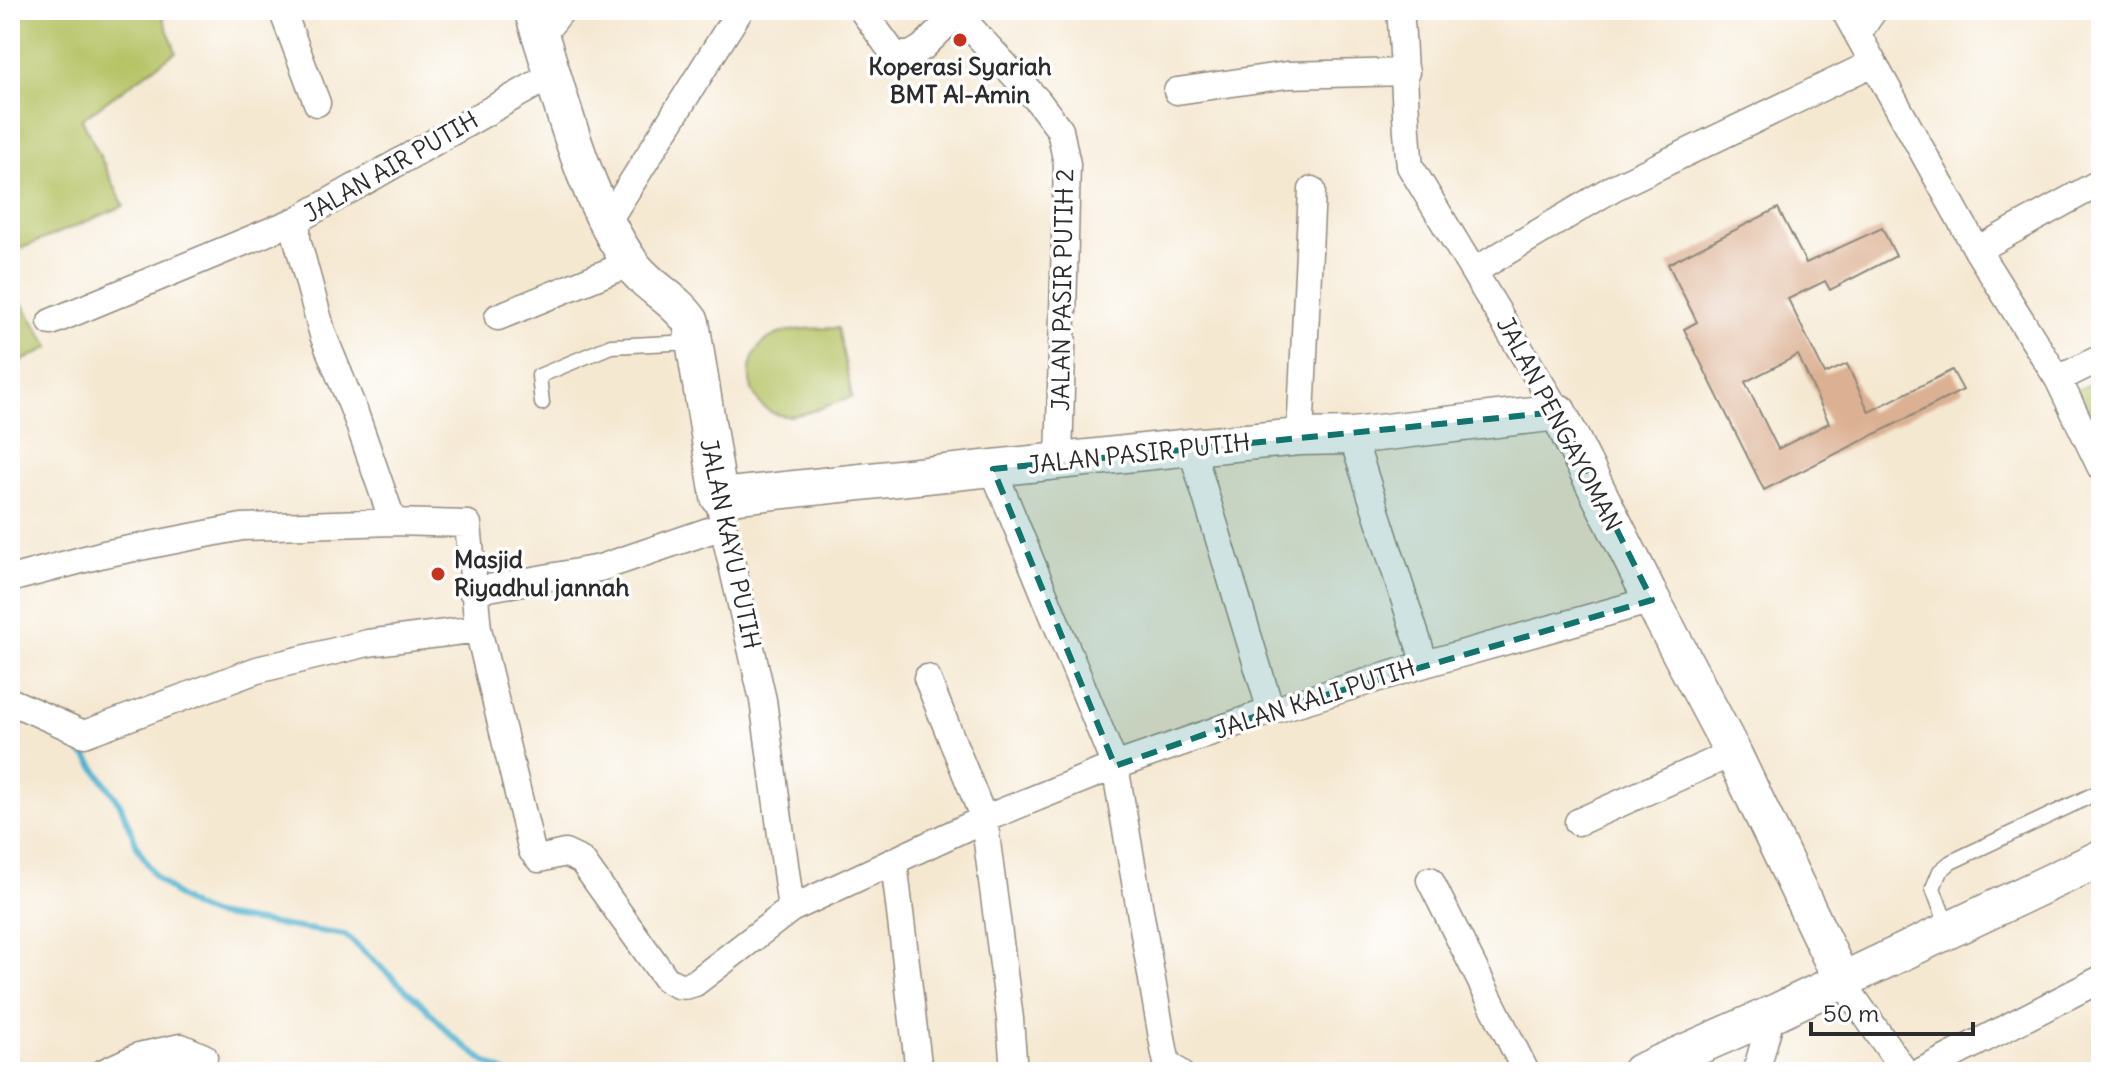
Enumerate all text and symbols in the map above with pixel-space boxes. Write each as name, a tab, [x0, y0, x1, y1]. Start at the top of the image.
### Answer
marker: Koperasi Syariah BMT Al-Amin	[951, 31, 969, 49]
place label: Koperasi Syariah BMT Al-Amin	[868, 51, 1052, 109]
street label: JALAN AIR PUTIH	[298, 104, 483, 228]
street label: JALAN PASIR PUTIH 2	[1045, 169, 1079, 411]
street label: JALAN PENGAYOMAN	[1491, 311, 1629, 536]
street label: JALAN PASIR PUTIH	[1026, 426, 1252, 480]
street label: JALAN KAYU PUTIH	[694, 436, 768, 652]
place label: Masjid Riyadhul jannah	[454, 544, 629, 602]
marker: Masjid Riyadhul jannah	[429, 565, 447, 583]
street label: JALAN KALI PUTIH	[1211, 651, 1419, 745]
scale bar	[1811, 986, 1973, 1036]
text: 50 m	[1823, 998, 1879, 1028]

